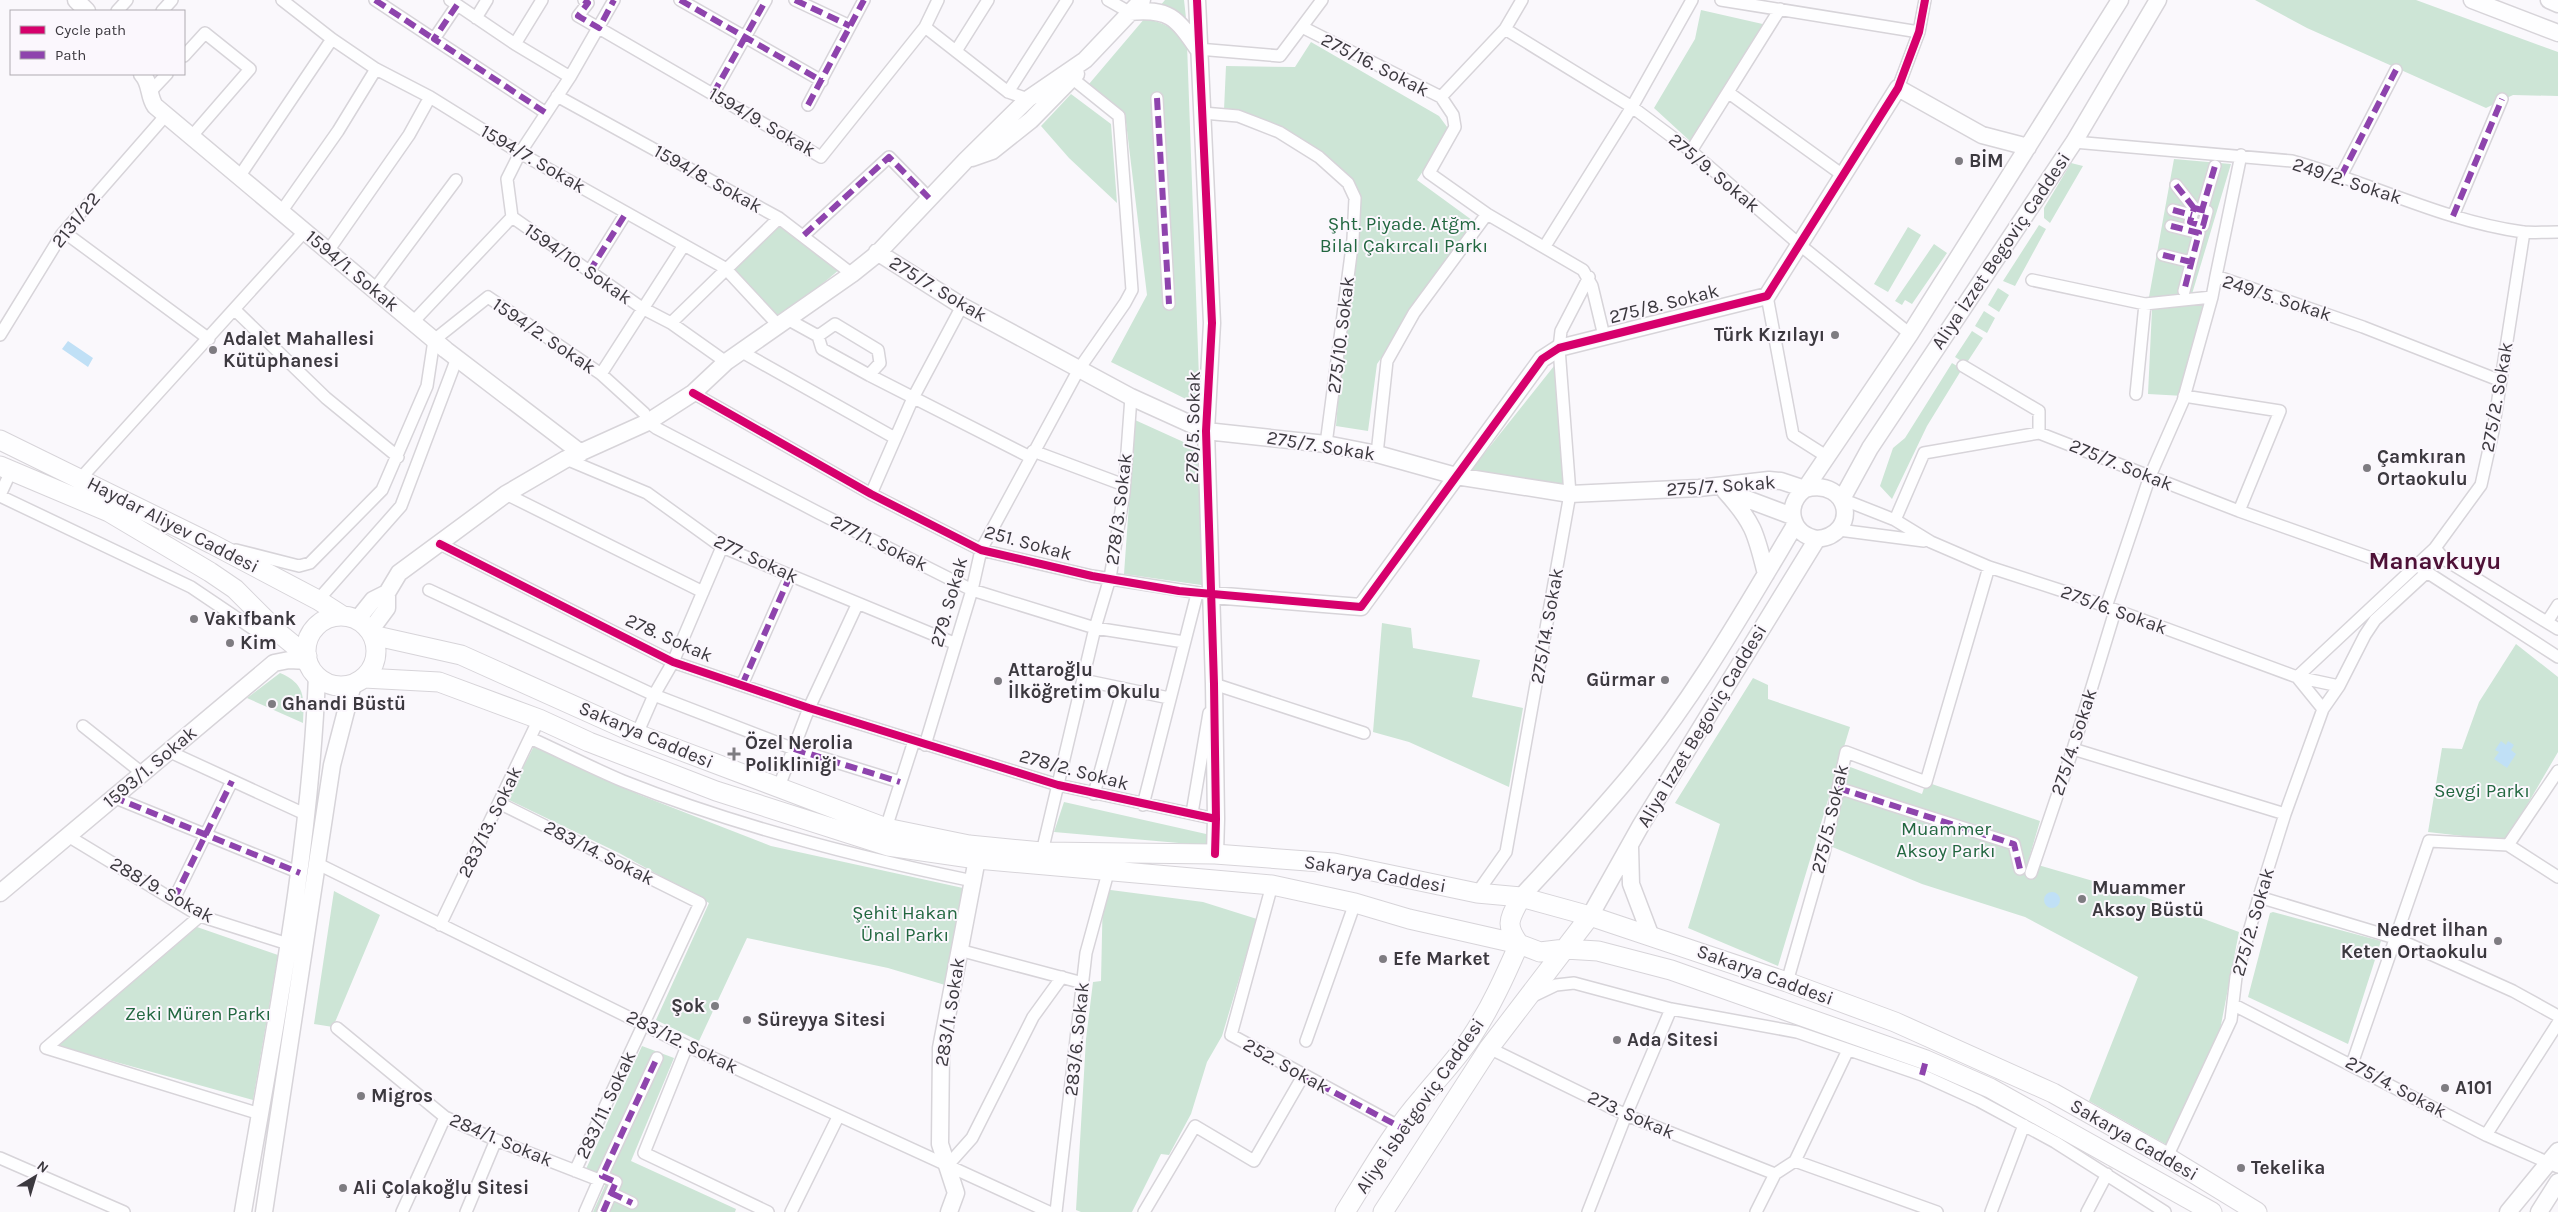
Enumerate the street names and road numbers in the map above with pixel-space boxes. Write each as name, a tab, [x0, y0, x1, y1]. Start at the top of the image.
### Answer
street label: 275/16. Sokak	[1318, 28, 1433, 102]
street label: 1594/9. Sokak	[705, 83, 819, 162]
street label: 1594/7. Sokak	[477, 120, 590, 198]
street label: 275/9. Sokak	[1664, 129, 1764, 217]
street label: 1594/8. Sokak	[650, 140, 766, 218]
street label: Aliya İzzet Begoviç Caddesi	[1927, 148, 2075, 354]
street label: 249/2. Sokak	[2290, 153, 2405, 209]
street label: 2131/22	[47, 188, 105, 252]
street label: 1594/10. Sokak	[520, 219, 636, 309]
street label: 1594/1. Sokak	[301, 226, 403, 316]
street label: 275/7. Sokak	[885, 251, 991, 327]
street label: 249/5. Sokak	[2220, 270, 2335, 326]
street label: 275/10. Sokak	[1323, 275, 1359, 395]
street label: 275/8. Sokak	[1607, 280, 1721, 328]
street label: 1594/2. Sokak	[488, 293, 600, 379]
street label: 275/2. Sokak	[2476, 340, 2518, 454]
street label: 278/5. Sokak	[1181, 370, 1205, 483]
street label: 275/7. Sokak	[1265, 427, 1377, 465]
street label: 275/7. Sokak	[2066, 434, 2176, 496]
street label: 278/3. Sokak	[1101, 451, 1137, 566]
street label: 275/7. Sokak	[1666, 471, 1777, 501]
street label: Haydar Aliyev Caddesi	[83, 472, 263, 578]
street label: 277/1. Sokak	[827, 510, 931, 576]
street label: 251. Sokak	[982, 521, 1074, 565]
street label: 277. Sokak	[710, 530, 802, 588]
street label: 279. Sokak	[926, 554, 972, 650]
street label: 275/14. Sokak	[1526, 566, 1568, 686]
street label: 275/6. Sokak	[2058, 581, 2170, 639]
street label: 278. Sokak	[622, 609, 716, 667]
street label: Aliya İzzet Begoviç Caddesi	[1633, 621, 1771, 831]
street label: 275/4. Sokak	[2046, 685, 2102, 798]
street label: Sakarya Caddesi	[576, 697, 716, 773]
street label: 1593/1. Sokak	[99, 721, 201, 813]
street label: 278/2. Sokak	[1017, 745, 1131, 795]
street label: 283/13. Sokak	[454, 762, 527, 881]
street label: 275/5. Sokak	[1807, 762, 1853, 876]
street label: 283/14. Sokak	[540, 816, 658, 890]
street label: Sakarya Caddesi	[1302, 851, 1448, 897]
street label: 288/9. Sokak	[106, 852, 218, 928]
street label: 275/2. Sokak	[2227, 865, 2279, 979]
street label: Sakarya Caddesi	[1694, 940, 1836, 1010]
street label: 283/1. Sokak	[931, 956, 970, 1068]
street label: 283/6. Sokak	[1060, 981, 1094, 1097]
street label: 283/12. Sokak	[623, 1006, 741, 1079]
street label: Aliye İsbetgoviç Caddesi	[1351, 1014, 1489, 1198]
street label: 252. Sokak	[1239, 1033, 1333, 1099]
street label: 283/11. Sokak	[571, 1047, 641, 1162]
street label: 275/4. Sokak	[2342, 1051, 2450, 1123]
street label: 273. Sokak	[1584, 1086, 1678, 1144]
street label: Sakarya Caddesi	[2066, 1095, 2202, 1185]
street label: 284/1. Sokak	[446, 1108, 556, 1172]

